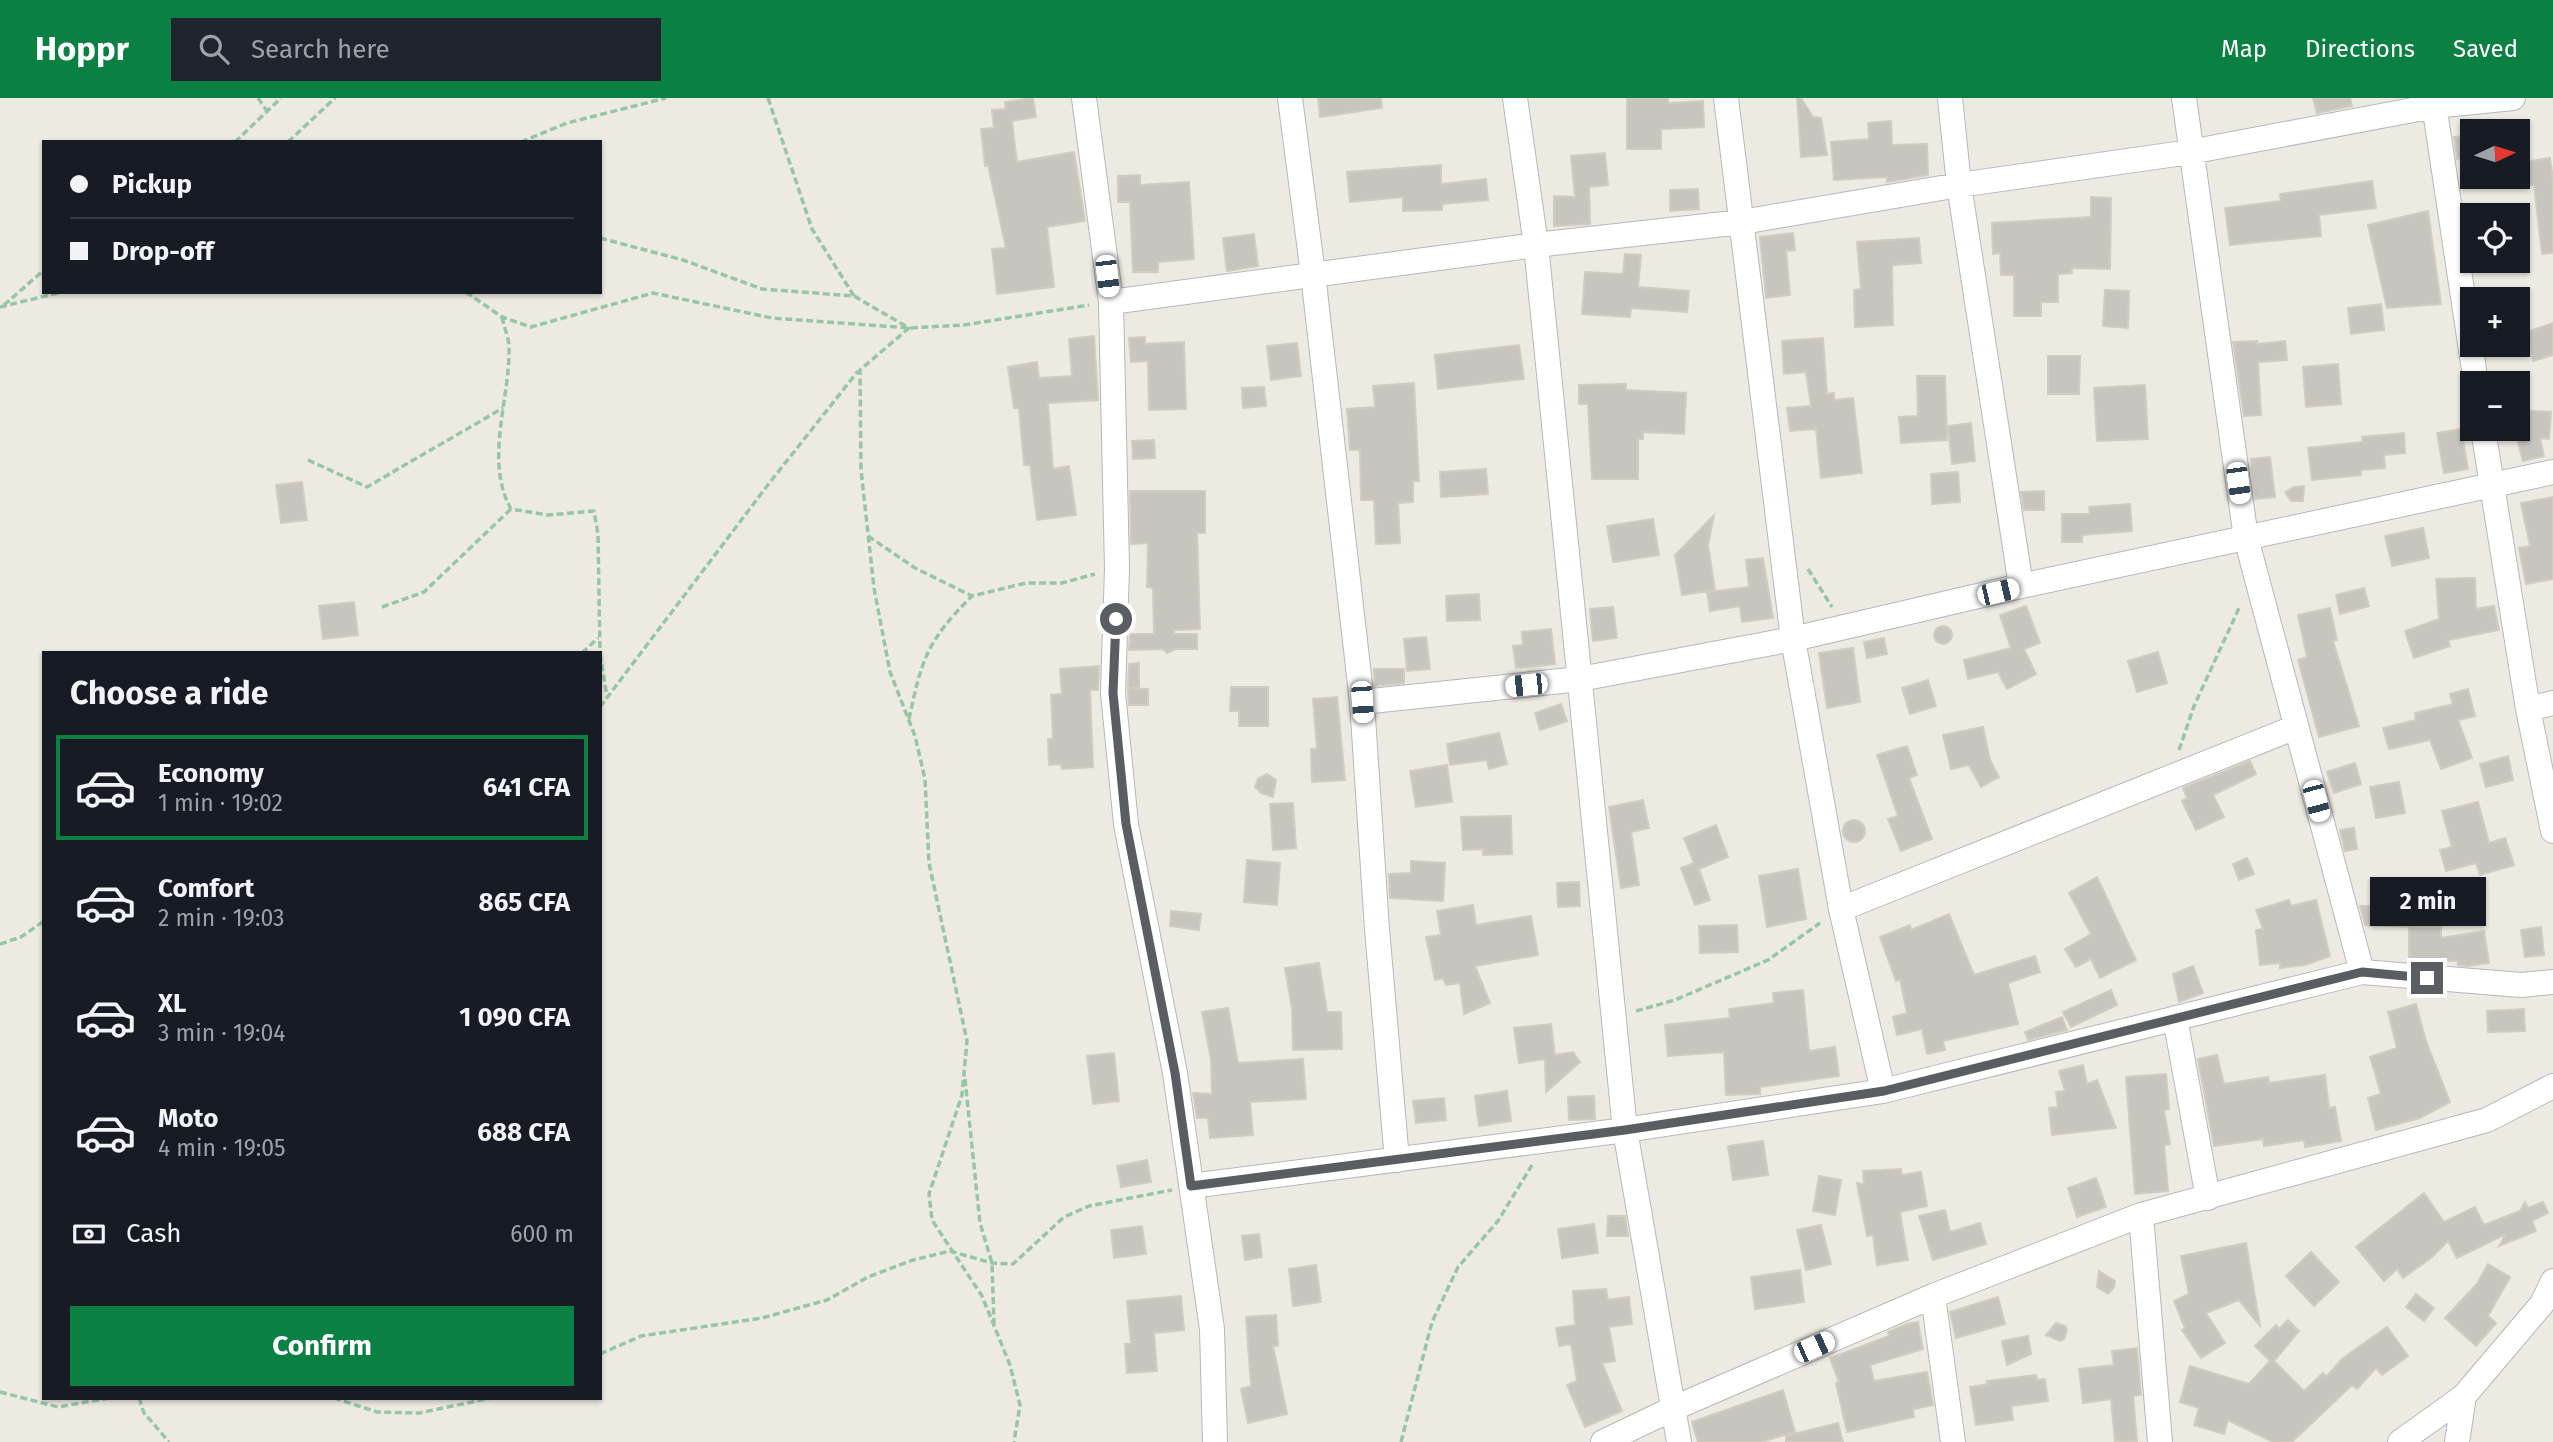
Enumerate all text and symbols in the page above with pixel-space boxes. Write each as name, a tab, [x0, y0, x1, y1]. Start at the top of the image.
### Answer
search box	[171, 18, 661, 81]
text: Hoppr	[35, 29, 129, 69]
icon: search	[195, 30, 233, 68]
text: Search here	[251, 34, 390, 65]
text: Map	[2221, 35, 2267, 63]
text: Directions	[2305, 35, 2415, 63]
text: Saved	[2453, 35, 2518, 63]
north arrow	[2460, 119, 2530, 189]
map controls	[2460, 119, 2530, 441]
text: Pickup	[112, 169, 192, 200]
button: locate	[2460, 203, 2530, 273]
text: Drop-off	[112, 236, 214, 267]
car	[1095, 254, 1120, 298]
button: +	[2460, 287, 2530, 357]
button: −	[2460, 371, 2530, 441]
car	[2225, 461, 2252, 505]
car	[1976, 577, 2021, 607]
route start	[1100, 603, 1132, 635]
car	[1505, 672, 1548, 698]
text: Choose a ride	[70, 674, 268, 712]
car	[1351, 680, 1374, 724]
icon: car	[74, 756, 137, 819]
text: Economy	[158, 758, 264, 789]
text: 641 CFA	[483, 772, 570, 803]
car	[2301, 778, 2332, 824]
text: 1 min · 19:02	[158, 789, 283, 817]
icon: car	[74, 871, 137, 934]
text: Comfort	[158, 873, 254, 904]
callout: 2 min	[2369, 876, 2485, 926]
text: 865 CFA	[479, 887, 570, 918]
text: 2 min	[2400, 887, 2456, 915]
text: 2 min · 19:03	[158, 904, 285, 932]
route end	[2411, 962, 2443, 994]
icon: car	[74, 986, 137, 1049]
text: XL	[158, 988, 186, 1019]
text: 1 090 CFA	[459, 1002, 570, 1033]
text: 3 min · 19:04	[158, 1019, 286, 1047]
icon: car	[74, 1101, 137, 1164]
text: Moto	[158, 1103, 218, 1134]
text: 688 CFA	[477, 1117, 570, 1148]
text: 4 min · 19:05	[158, 1134, 286, 1162]
icon: cash	[70, 1215, 108, 1253]
text: Cash	[126, 1218, 182, 1249]
text: 600 m	[510, 1220, 574, 1248]
button: Confirm	[70, 1306, 574, 1386]
car	[1791, 1329, 1838, 1365]

